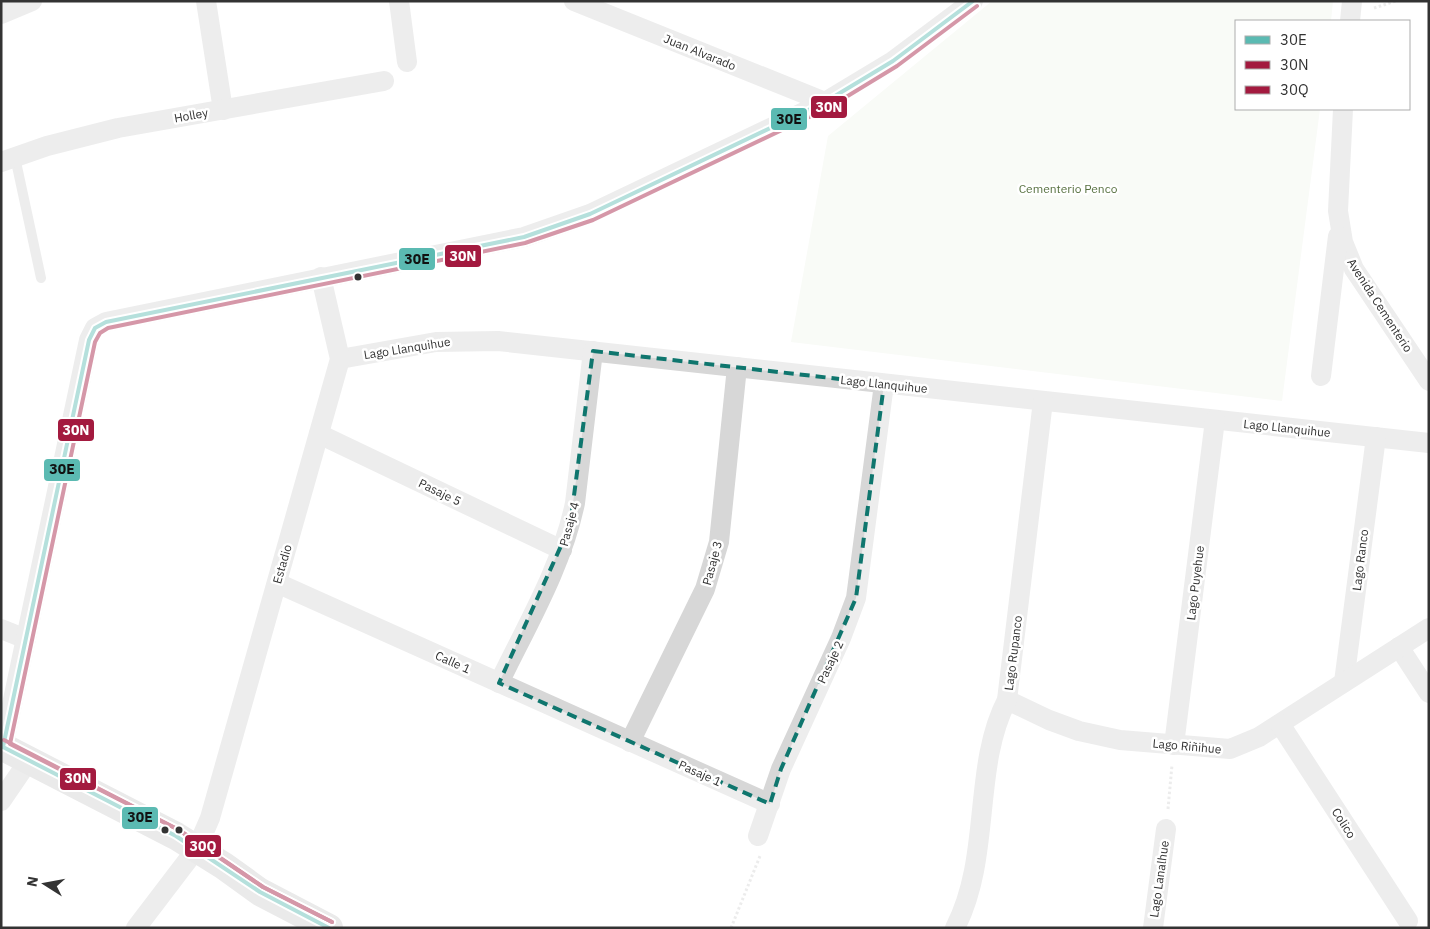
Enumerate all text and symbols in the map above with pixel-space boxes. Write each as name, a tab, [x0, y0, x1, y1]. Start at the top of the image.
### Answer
legend	[1235, 20, 1410, 110]
text: 30E	[1280, 30, 1307, 49]
street label: Juan Alvarado	[662, 31, 739, 73]
text: 30N	[1280, 55, 1309, 74]
text: 30Q	[1280, 80, 1309, 99]
line badge: 30N	[810, 95, 848, 119]
text: 30N	[816, 98, 842, 116]
street label: Holley	[173, 105, 209, 125]
line badge: 30E	[770, 107, 808, 131]
text: 30E	[776, 110, 802, 128]
park label: Cementerio Penco	[1019, 181, 1118, 196]
line badge: 30N	[444, 244, 482, 268]
line badge: 30E	[398, 247, 436, 271]
text: 30N	[450, 247, 476, 265]
text: 30E	[404, 250, 430, 268]
street label: Avenida Cementerio	[1344, 255, 1416, 355]
unlabelled marker	[353, 272, 363, 282]
street label: Lago Llanquihue	[362, 334, 452, 362]
street label: Lago Llanquihue	[840, 372, 929, 396]
street label: Lago Llanquihue	[1243, 416, 1332, 440]
line badge: 30N	[57, 418, 95, 442]
text: 30N	[63, 421, 89, 439]
line badge: 30E	[43, 458, 81, 482]
text: 30E	[49, 460, 75, 478]
street label: Pasaje 5	[416, 475, 464, 509]
street label: Pasaje 4	[556, 500, 582, 548]
street label: Lago Ranco	[1349, 528, 1371, 592]
street label: Pasaje 3	[699, 539, 725, 587]
street label: Estadio	[269, 542, 295, 585]
street label: Lago Puyehue	[1183, 544, 1207, 621]
street label: Lago Rupanco	[1001, 614, 1025, 691]
street label: Pasaje 2	[814, 638, 846, 686]
street label: Calle 1	[433, 648, 473, 676]
street label: Lago Riñihue	[1152, 736, 1222, 757]
street label: Pasaje 1	[676, 757, 724, 789]
line badge: 30N	[59, 767, 97, 791]
text: 30N	[65, 769, 91, 787]
street label: Colico	[1329, 805, 1359, 841]
line badge: 30E	[121, 806, 159, 830]
text: 30E	[127, 808, 153, 826]
unlabelled marker	[160, 825, 170, 835]
unlabelled marker	[174, 825, 184, 835]
line badge: 30Q	[184, 834, 222, 858]
text: 30Q	[190, 837, 216, 855]
street label: Lago Lanalhue	[1146, 839, 1172, 918]
north arrow	[20, 859, 70, 909]
text: N	[22, 875, 42, 888]

